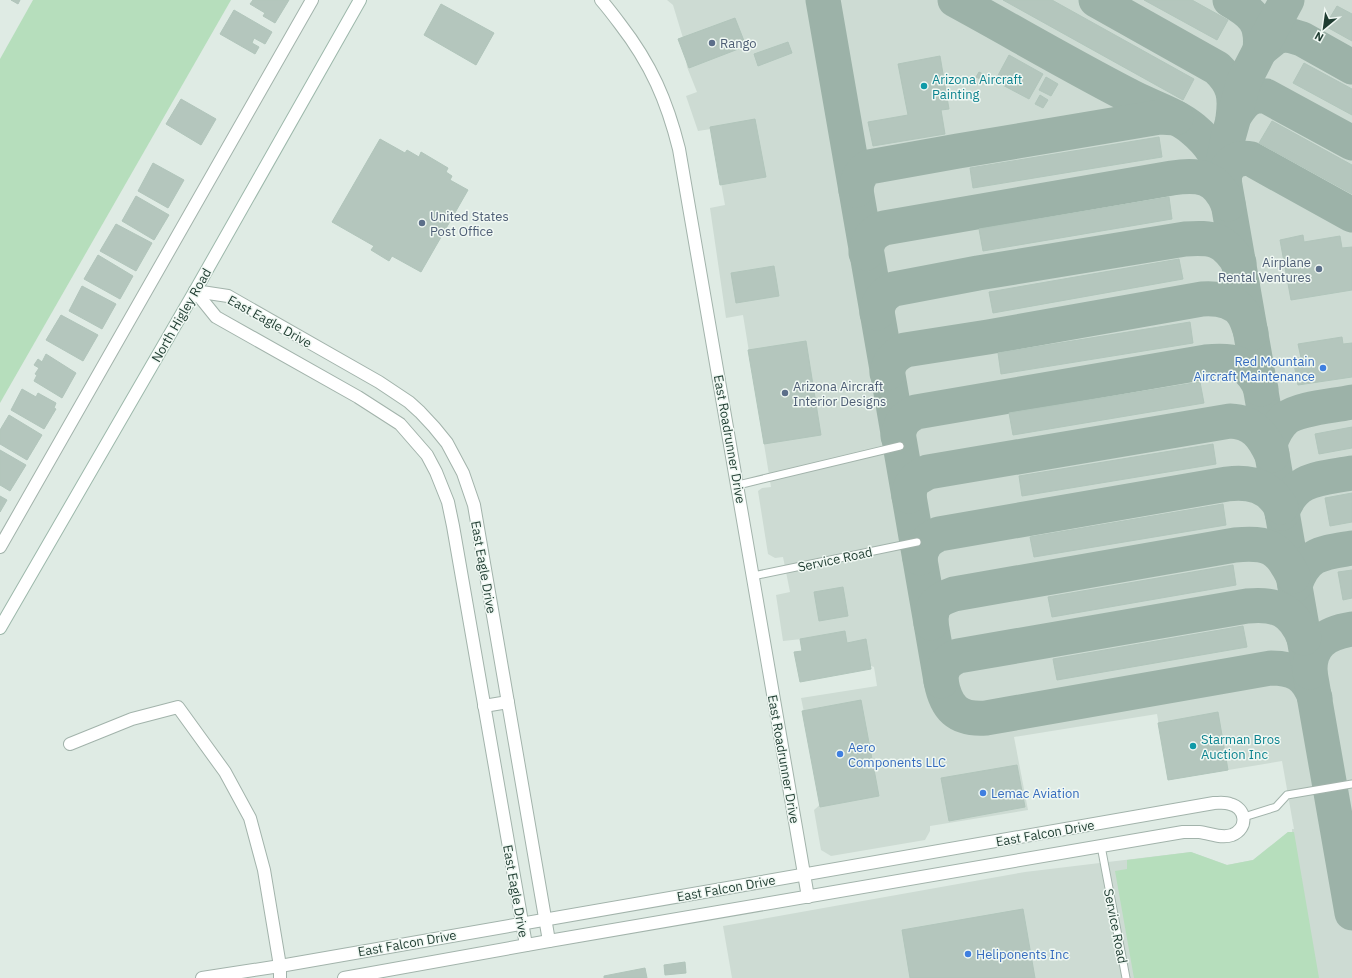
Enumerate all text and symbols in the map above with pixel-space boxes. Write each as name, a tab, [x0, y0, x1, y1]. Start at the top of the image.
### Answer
north arrow	[1304, 8, 1344, 48]
text: N	[1312, 29, 1326, 45]
place label: Rango	[720, 35, 757, 52]
marker: Rango	[707, 38, 717, 48]
place label: Arizona Aircraft Painting	[932, 71, 1022, 103]
marker: Arizona Aircraft Painting	[919, 81, 929, 91]
place label: United States Post Office	[430, 208, 509, 240]
marker: United States Post Office	[417, 218, 427, 228]
place label: Airplane Rental Ventures	[1218, 254, 1311, 286]
marker: Airplane Rental Ventures	[1314, 264, 1324, 274]
street label: North Higley Road	[148, 265, 215, 365]
street label: East Eagle Drive	[225, 291, 315, 352]
place label: Red Mountain Aircraft Maintenance	[1194, 353, 1315, 385]
marker: Red Mountain Aircraft Maintenance	[1318, 363, 1328, 373]
street label: East Roadrunner Drive	[710, 373, 749, 505]
place label: Arizona Aircraft Interior Designs	[793, 378, 886, 410]
marker: Arizona Aircraft Interior Designs	[780, 388, 790, 398]
street label: East Eagle Drive	[467, 519, 500, 615]
street label: Service Road	[796, 543, 874, 576]
street label: East Roadrunner Drive	[764, 693, 803, 825]
place label: Starman Bros Auction Inc	[1201, 731, 1280, 763]
place label: Aero Components LLC	[848, 739, 946, 771]
marker: Starman Bros Auction Inc	[1188, 741, 1198, 751]
marker: Aero Components LLC	[835, 749, 845, 759]
place label: Lemac Aviation	[991, 785, 1080, 802]
marker: Lemac Aviation	[978, 788, 988, 798]
street label: East Falcon Drive	[994, 816, 1096, 851]
street label: East Eagle Drive	[499, 843, 532, 939]
street label: East Falcon Drive	[675, 871, 777, 906]
street label: Service Road	[1100, 887, 1131, 965]
street label: East Falcon Drive	[356, 926, 458, 961]
place label: Heliponents Inc	[976, 946, 1069, 963]
marker: Heliponents Inc	[963, 949, 973, 959]

